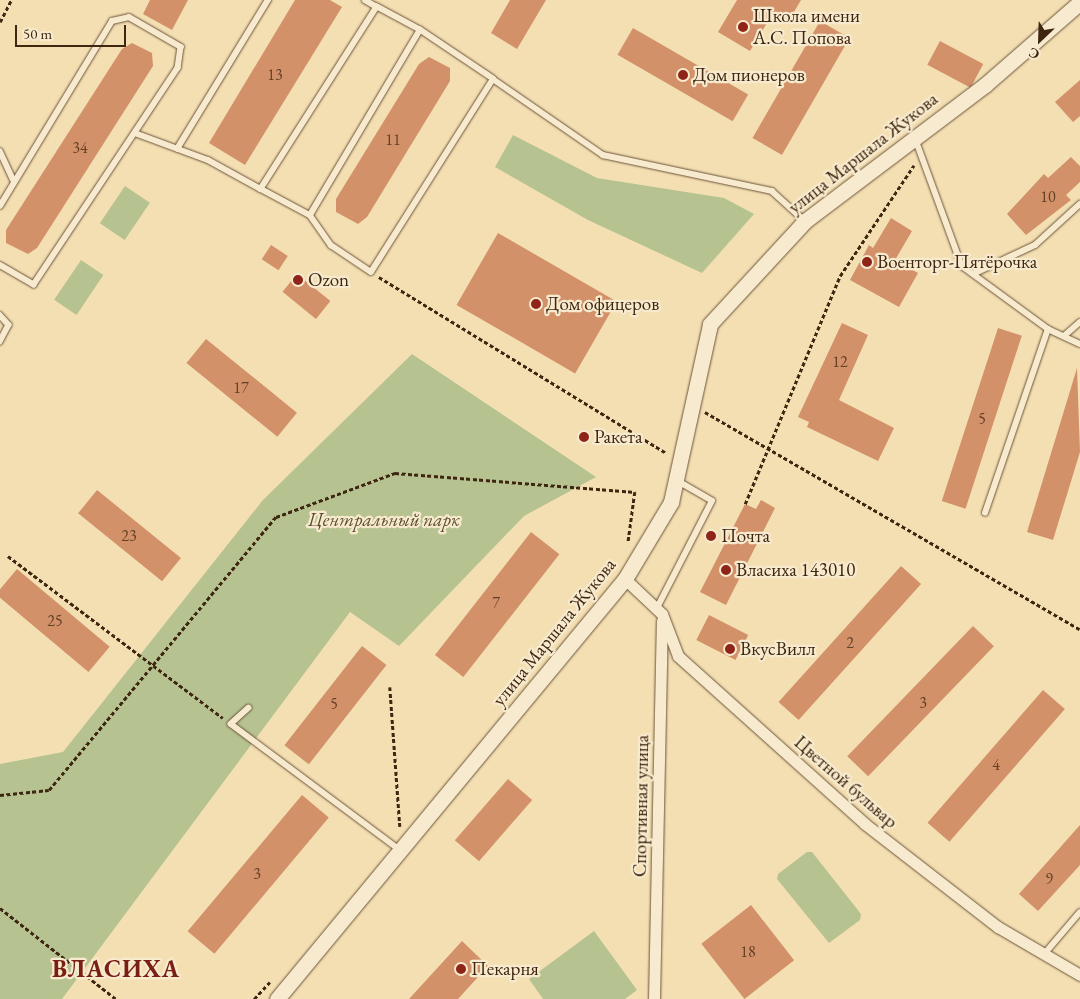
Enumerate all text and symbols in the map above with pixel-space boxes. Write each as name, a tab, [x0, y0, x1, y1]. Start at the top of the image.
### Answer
place label: Школа имени А.С. Попова	[753, 5, 860, 49]
scale bar	[18, 15, 129, 47]
north arrow	[1015, 15, 1065, 65]
marker: Школа имени А.С. Попова	[737, 21, 749, 33]
text: 50 m	[23, 24, 52, 43]
text: С	[1026, 43, 1042, 64]
place label: Дом пионеров	[693, 64, 805, 86]
house number: 13	[267, 65, 283, 85]
marker: Дом пионеров	[677, 69, 689, 81]
street label: улица Маршала Жукова	[784, 88, 942, 218]
house number: 11	[385, 130, 401, 150]
house number: 34	[72, 138, 88, 158]
house number: 10	[1040, 187, 1056, 207]
place label: Военторг-Пятёрочка	[877, 251, 1037, 273]
marker: Военторг-Пятёрочка	[861, 256, 873, 268]
place label: Ozon	[308, 269, 349, 291]
marker: Ozon	[292, 274, 304, 286]
place label: Дом офицеров	[546, 293, 659, 315]
marker: Дом офицеров	[530, 298, 542, 310]
house number: 12	[832, 352, 848, 372]
house number: 17	[233, 378, 249, 398]
house number: 5	[978, 409, 986, 429]
place label: Ракета	[594, 426, 643, 448]
marker: Ракета	[578, 431, 590, 443]
park label: Центральный парк	[308, 509, 460, 531]
place label: Почта	[721, 525, 770, 547]
house number: 23	[121, 526, 137, 546]
marker: Почта	[705, 530, 717, 542]
street label: улица Маршала Жукова	[487, 553, 621, 711]
place label: Власиха 143010	[736, 559, 855, 581]
marker: Власиха 143010	[720, 564, 732, 576]
house number: 7	[492, 593, 500, 613]
house number: 25	[47, 611, 63, 631]
house number: 2	[846, 633, 854, 653]
place label: ВкусВилл	[740, 638, 815, 660]
marker: ВкусВилл	[724, 643, 736, 655]
house number: 3	[919, 693, 927, 713]
house number: 5	[330, 694, 338, 714]
street label: Цветной бульвар	[790, 731, 902, 833]
street label: Спортивная улица	[628, 735, 654, 877]
house number: 4	[992, 755, 1000, 775]
house number: 3	[253, 864, 261, 884]
house number: 9	[1045, 869, 1053, 889]
house number: 18	[740, 942, 756, 962]
district label: ВЛАСИХА	[51, 955, 181, 983]
place label: Пекарня	[471, 958, 539, 980]
marker: Пекарня	[455, 963, 467, 975]

